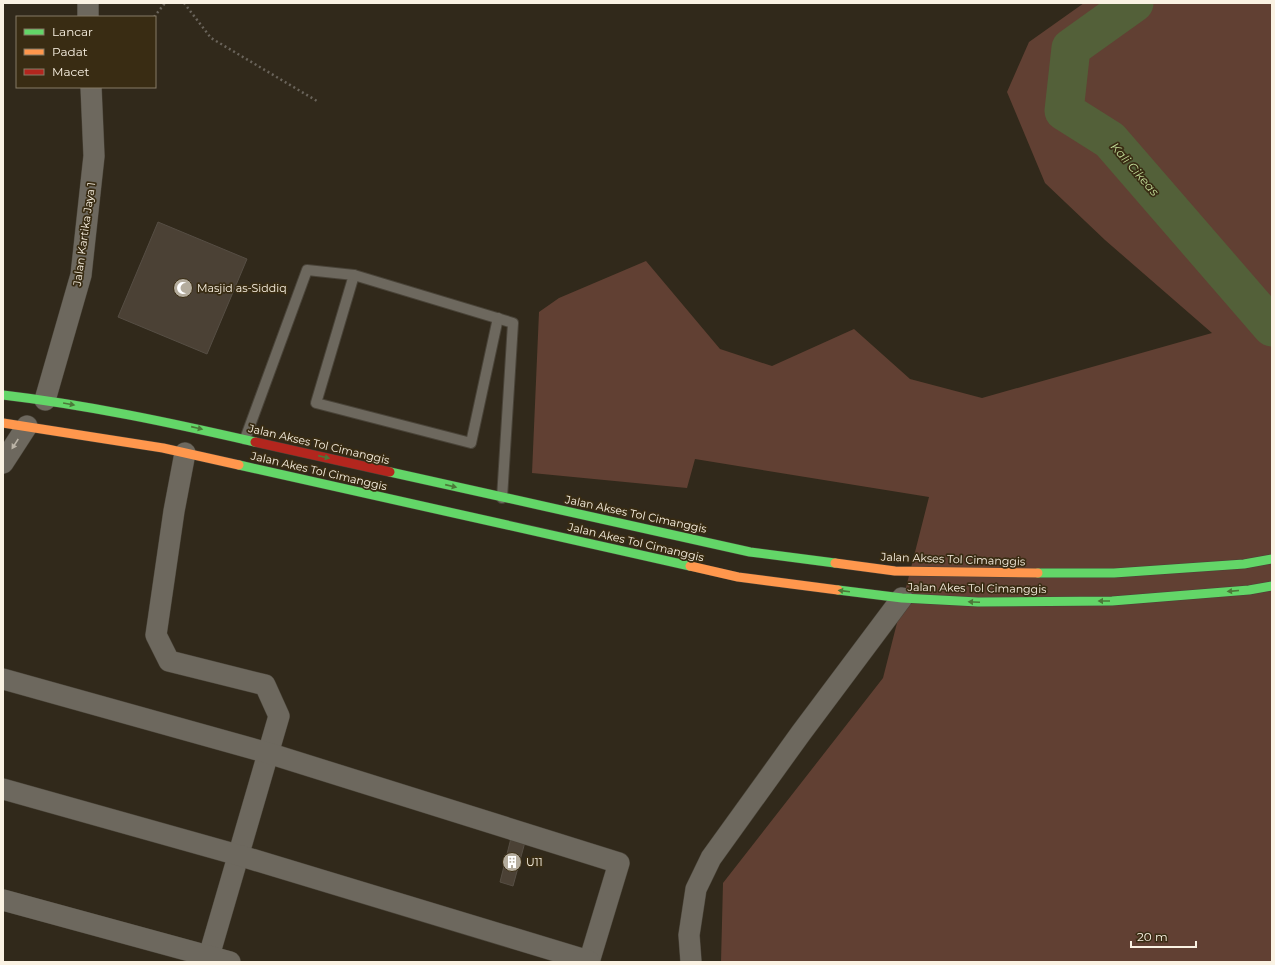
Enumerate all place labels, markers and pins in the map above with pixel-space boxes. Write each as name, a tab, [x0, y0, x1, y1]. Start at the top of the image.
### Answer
mosque icon: Masjid as-Siddiq	[172, 277, 194, 299]
place label: Masjid as-Siddiq	[197, 281, 287, 295]
building icon: U11	[501, 851, 523, 873]
place label: U11	[526, 855, 543, 869]

